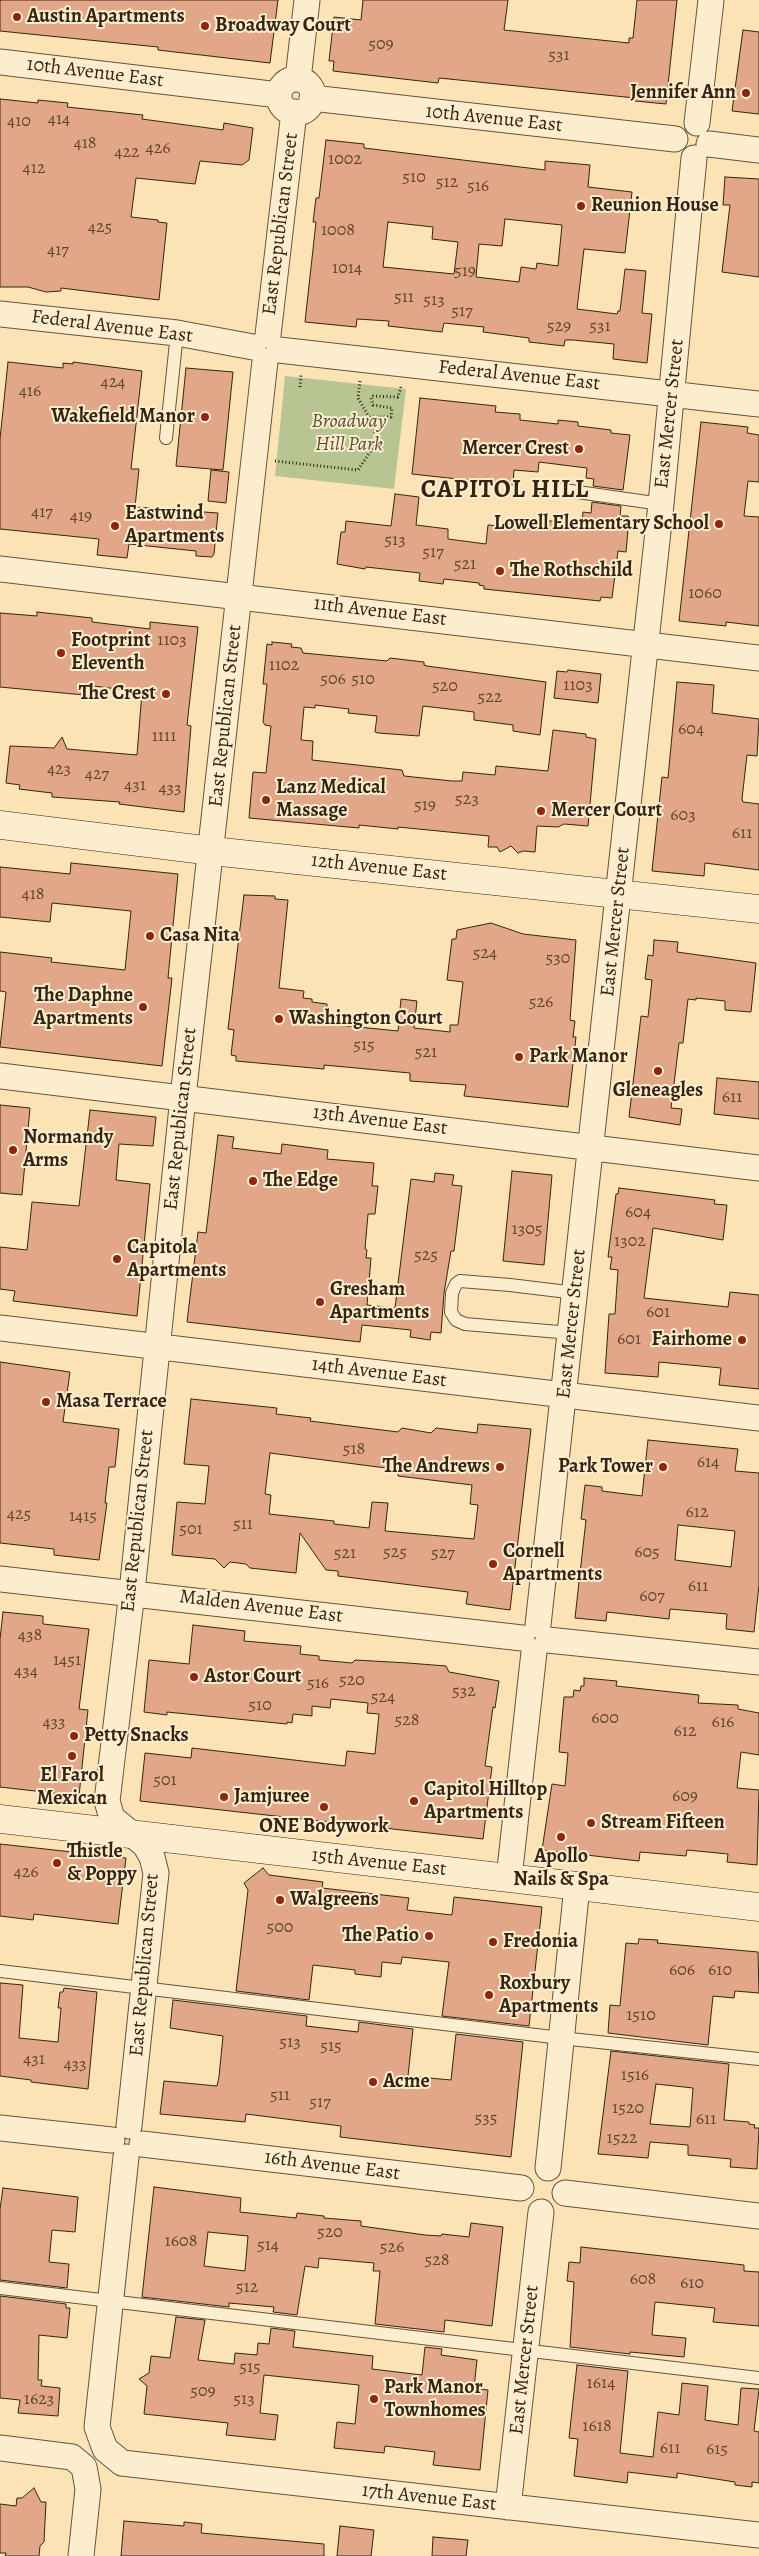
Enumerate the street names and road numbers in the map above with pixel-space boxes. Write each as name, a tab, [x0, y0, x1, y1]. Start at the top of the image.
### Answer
street label: 10th Avenue East	[25, 53, 165, 93]
street label: 10th Avenue East	[424, 100, 564, 138]
street label: East Republican Street	[258, 131, 304, 317]
street label: Federal Avenue East	[30, 305, 194, 349]
street label: East Mercer Street	[650, 338, 690, 490]
street label: Federal Avenue East	[437, 356, 601, 396]
street label: 11th Avenue East	[312, 592, 448, 632]
street label: East Republican Street	[204, 623, 248, 809]
street label: East Mercer Street	[596, 846, 636, 998]
street label: 12th Avenue East	[310, 849, 448, 887]
street label: East Republican Street	[159, 1026, 203, 1212]
street label: 13th Avenue East	[311, 1101, 449, 1141]
street label: East Mercer Street	[552, 1248, 592, 1400]
street label: 14th Avenue East	[310, 1353, 448, 1393]
street label: East Republican Street	[116, 1428, 160, 1614]
street label: Malden Avenue East	[178, 1585, 344, 1629]
street label: 15th Avenue East	[310, 1844, 448, 1882]
street label: East Republican Street	[125, 1872, 165, 2058]
street label: 16th Avenue East	[263, 2146, 401, 2186]
street label: East Mercer Street	[505, 2284, 545, 2436]
street label: 17th Avenue East	[360, 2479, 498, 2517]

